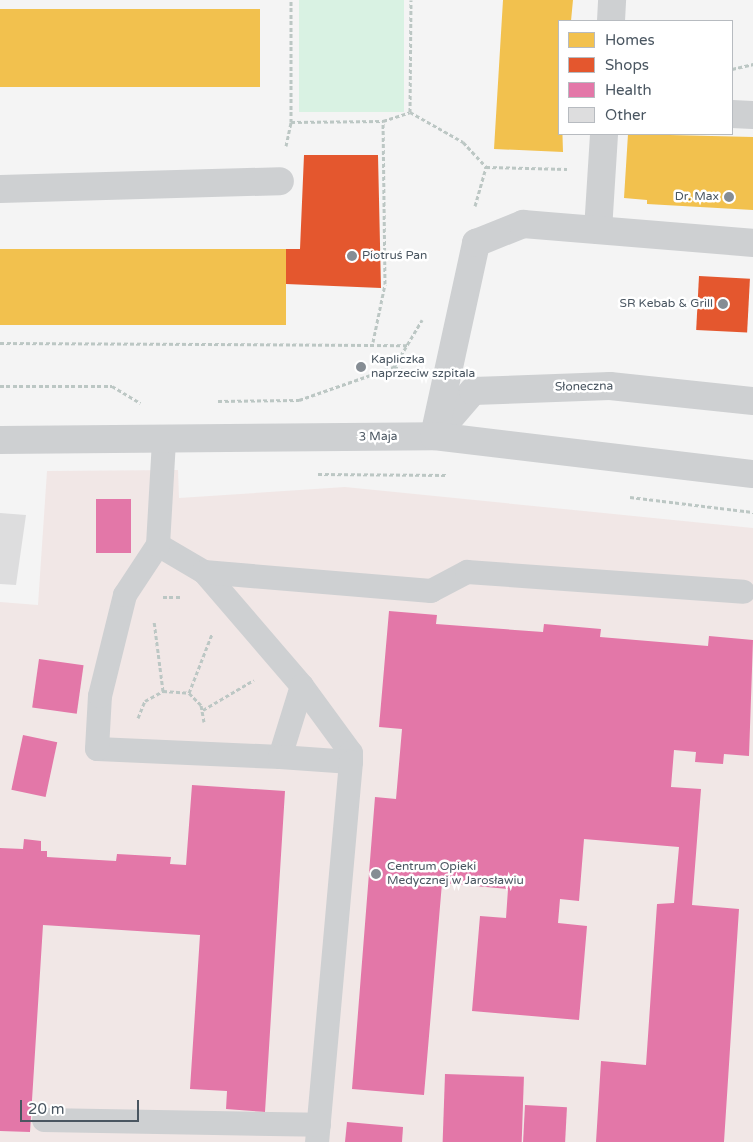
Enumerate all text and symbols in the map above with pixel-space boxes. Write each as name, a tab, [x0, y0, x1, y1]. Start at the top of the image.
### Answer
legend	[558, 20, 733, 135]
text: Homes	[605, 31, 655, 49]
text: Shops	[605, 56, 649, 74]
text: Health	[605, 81, 652, 99]
text: Other	[605, 106, 646, 124]
place label: Dr. Max	[675, 190, 719, 204]
marker: Dr. Max	[723, 191, 735, 203]
place label: Piotruś Pan	[362, 249, 427, 263]
marker: Piotruś Pan	[346, 250, 358, 262]
place label: SR Kebab & Grill	[620, 297, 713, 311]
marker: SR Kebab & Grill	[717, 298, 729, 310]
place label: Kapliczka naprzeciw szpitala	[371, 353, 475, 381]
marker: Kapliczka naprzeciw szpitala	[355, 361, 367, 373]
street label: Słoneczna	[555, 379, 613, 395]
street label: 3 Maja	[358, 429, 398, 445]
place label: Centrum Opieki Medycznej w Jarosławiu	[387, 860, 524, 888]
marker: Centrum Opieki Medycznej w Jarosławiu	[369, 867, 383, 881]
scale bar	[22, 1090, 141, 1122]
text: 20 m	[28, 1100, 65, 1118]

